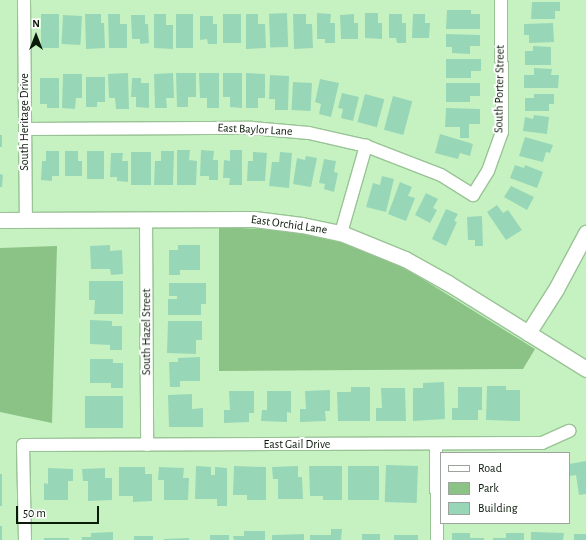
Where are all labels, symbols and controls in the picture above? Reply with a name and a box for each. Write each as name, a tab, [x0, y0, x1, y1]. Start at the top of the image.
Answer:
north arrow	[16, 16, 56, 56]
text: N	[32, 18, 40, 29]
street label: South Porter Street	[492, 45, 508, 133]
street label: South Heritage Drive	[18, 73, 32, 171]
street label: East Baylor Lane	[217, 121, 293, 139]
street label: East Orchid Lane	[250, 213, 328, 237]
street label: South Hazel Street	[140, 289, 154, 375]
street label: East Gail Drive	[264, 438, 330, 452]
legend	[440, 452, 570, 524]
text: Road	[478, 462, 502, 474]
text: Park	[478, 482, 499, 494]
scale bar	[18, 498, 101, 524]
text: Building	[478, 502, 518, 514]
text: 50 m	[23, 507, 46, 519]

